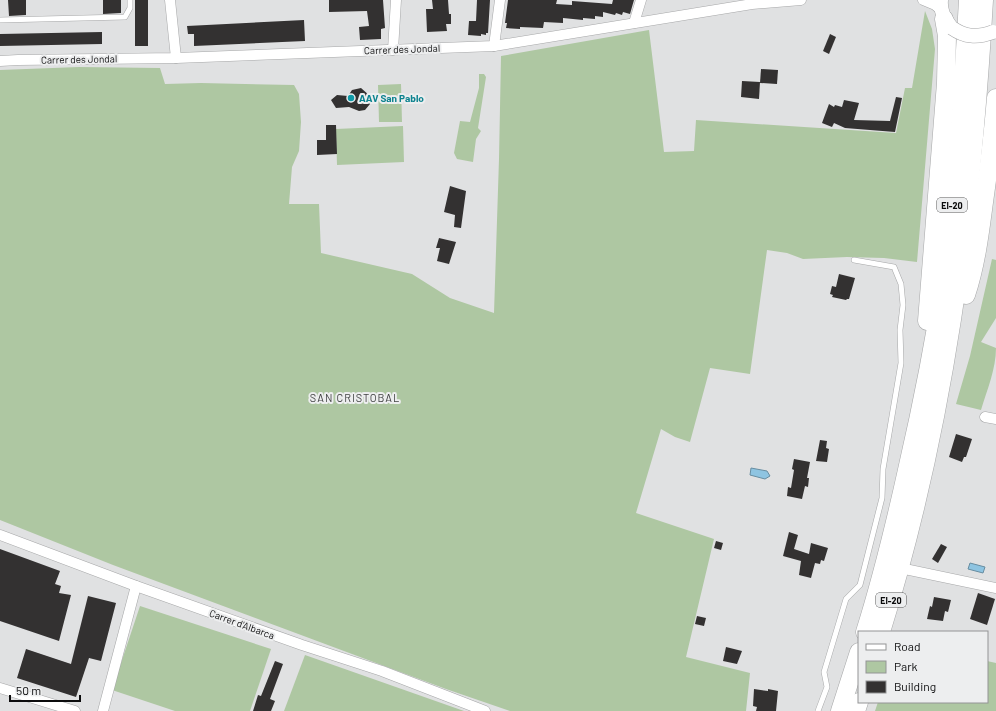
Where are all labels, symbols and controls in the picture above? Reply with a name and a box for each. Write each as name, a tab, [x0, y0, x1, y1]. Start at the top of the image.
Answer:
street label: Carrer des Jondal	[364, 42, 440, 56]
street label: Carrer des Jondal	[41, 52, 117, 66]
place label: AAV San Pablo	[359, 92, 424, 104]
marker: AAV San Pablo	[346, 93, 356, 103]
road number: EI-20	[937, 198, 967, 212]
district label: SAN CRISTOBAL	[310, 391, 400, 404]
road number: EI-20	[876, 593, 906, 607]
street label: Carrer d'Albarca	[208, 607, 276, 641]
legend	[858, 631, 988, 703]
text: Road	[894, 639, 921, 653]
text: Park	[894, 659, 918, 673]
scale bar	[10, 677, 80, 703]
text: Building	[894, 679, 936, 693]
text: 50 m	[16, 683, 41, 697]

